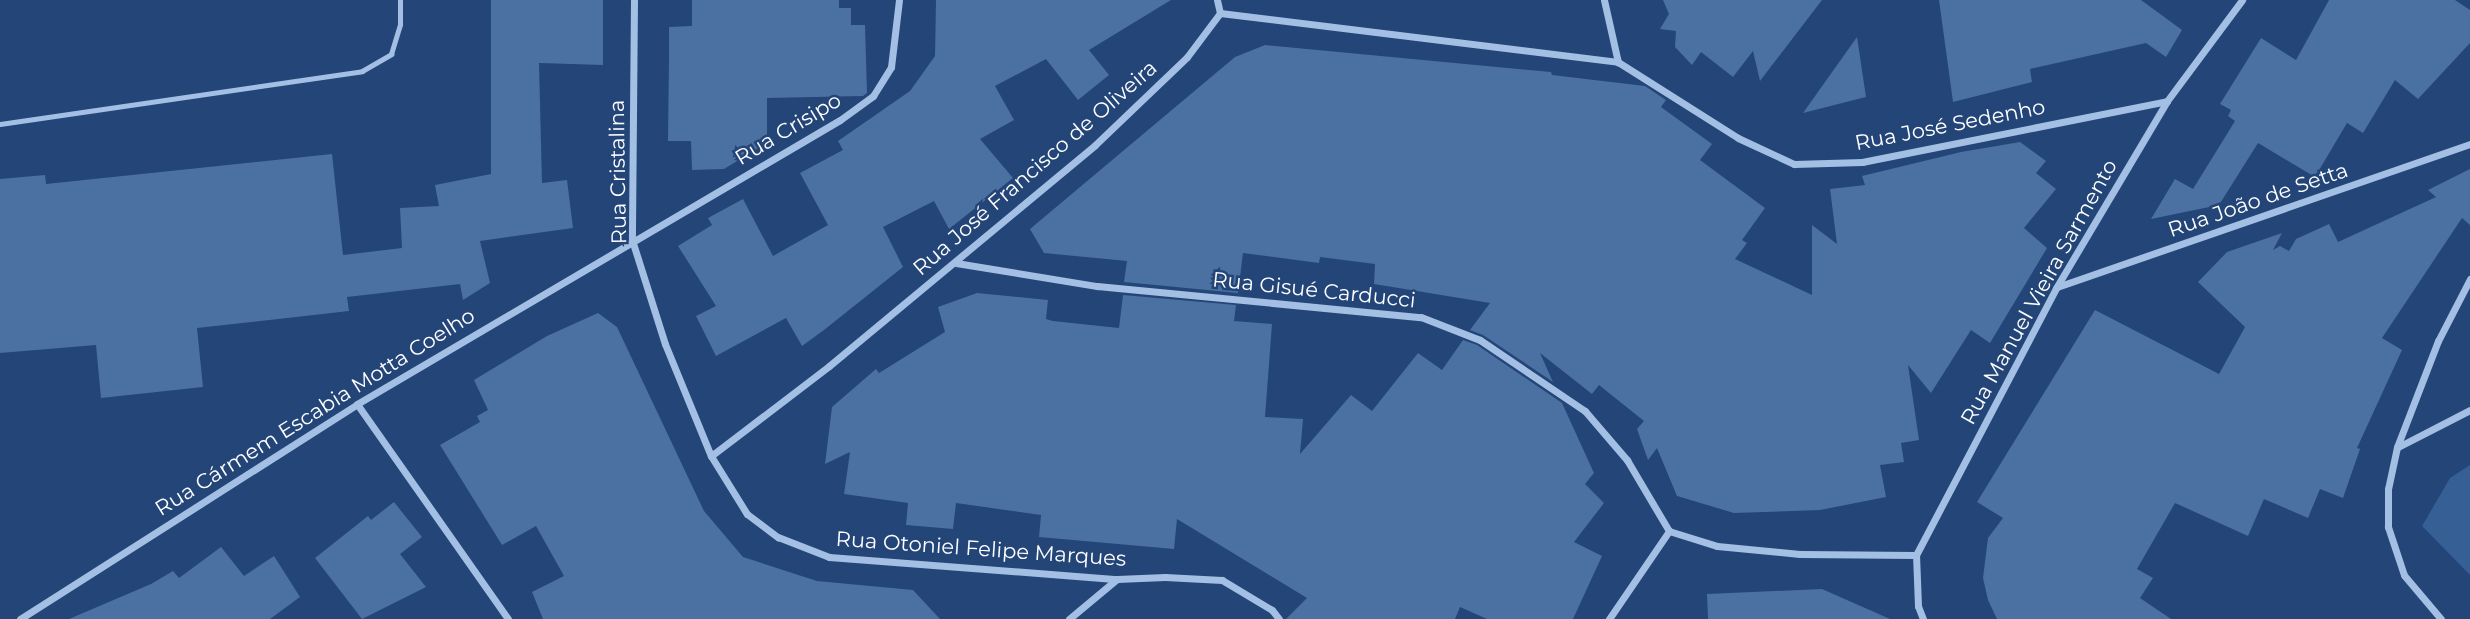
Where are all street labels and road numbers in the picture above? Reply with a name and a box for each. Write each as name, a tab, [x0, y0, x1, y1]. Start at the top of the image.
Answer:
street label: Rua José Francisco de Oliveira	[908, 55, 1162, 281]
street label: Rua Crisipo	[730, 87, 846, 171]
street label: Rua José Sedenho	[1853, 94, 2047, 156]
street label: Rua Cristalina	[604, 99, 632, 245]
street label: Rua Manuel Vieira Sarmento	[1955, 155, 2123, 429]
street label: Rua João de Setta	[2165, 157, 2351, 243]
street label: Rua Gisué Carducci	[1211, 267, 1417, 313]
street label: Rua Cármem Escabia Motta Coelho	[151, 303, 479, 521]
street label: Rua Otoniel Felipe Marques	[835, 526, 1127, 572]

